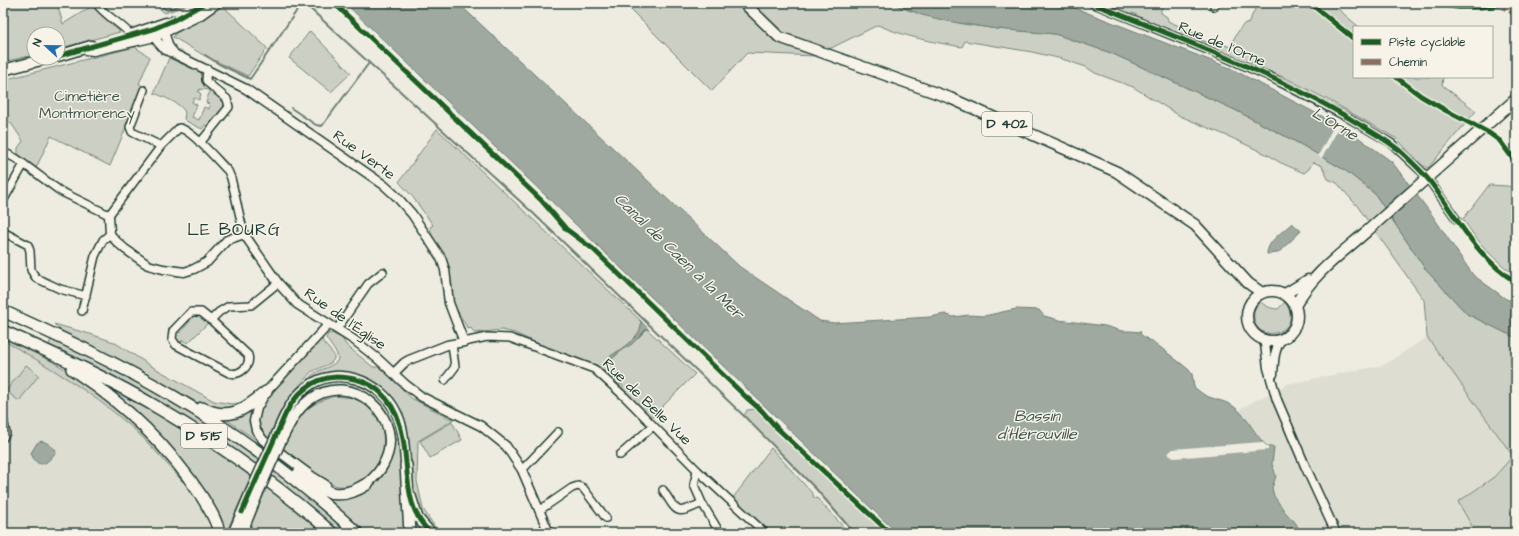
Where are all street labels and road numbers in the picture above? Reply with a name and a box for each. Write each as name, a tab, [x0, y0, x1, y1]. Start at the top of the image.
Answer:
street label: Rue de l'Orne	[1175, 16, 1269, 72]
road number: D 402	[982, 112, 1032, 136]
street label: Rue Verte	[329, 125, 399, 185]
street label: Rue de l'Église	[299, 283, 390, 356]
street label: Rue de Belle Vue	[598, 354, 696, 450]
road number: D 515	[181, 424, 227, 448]

